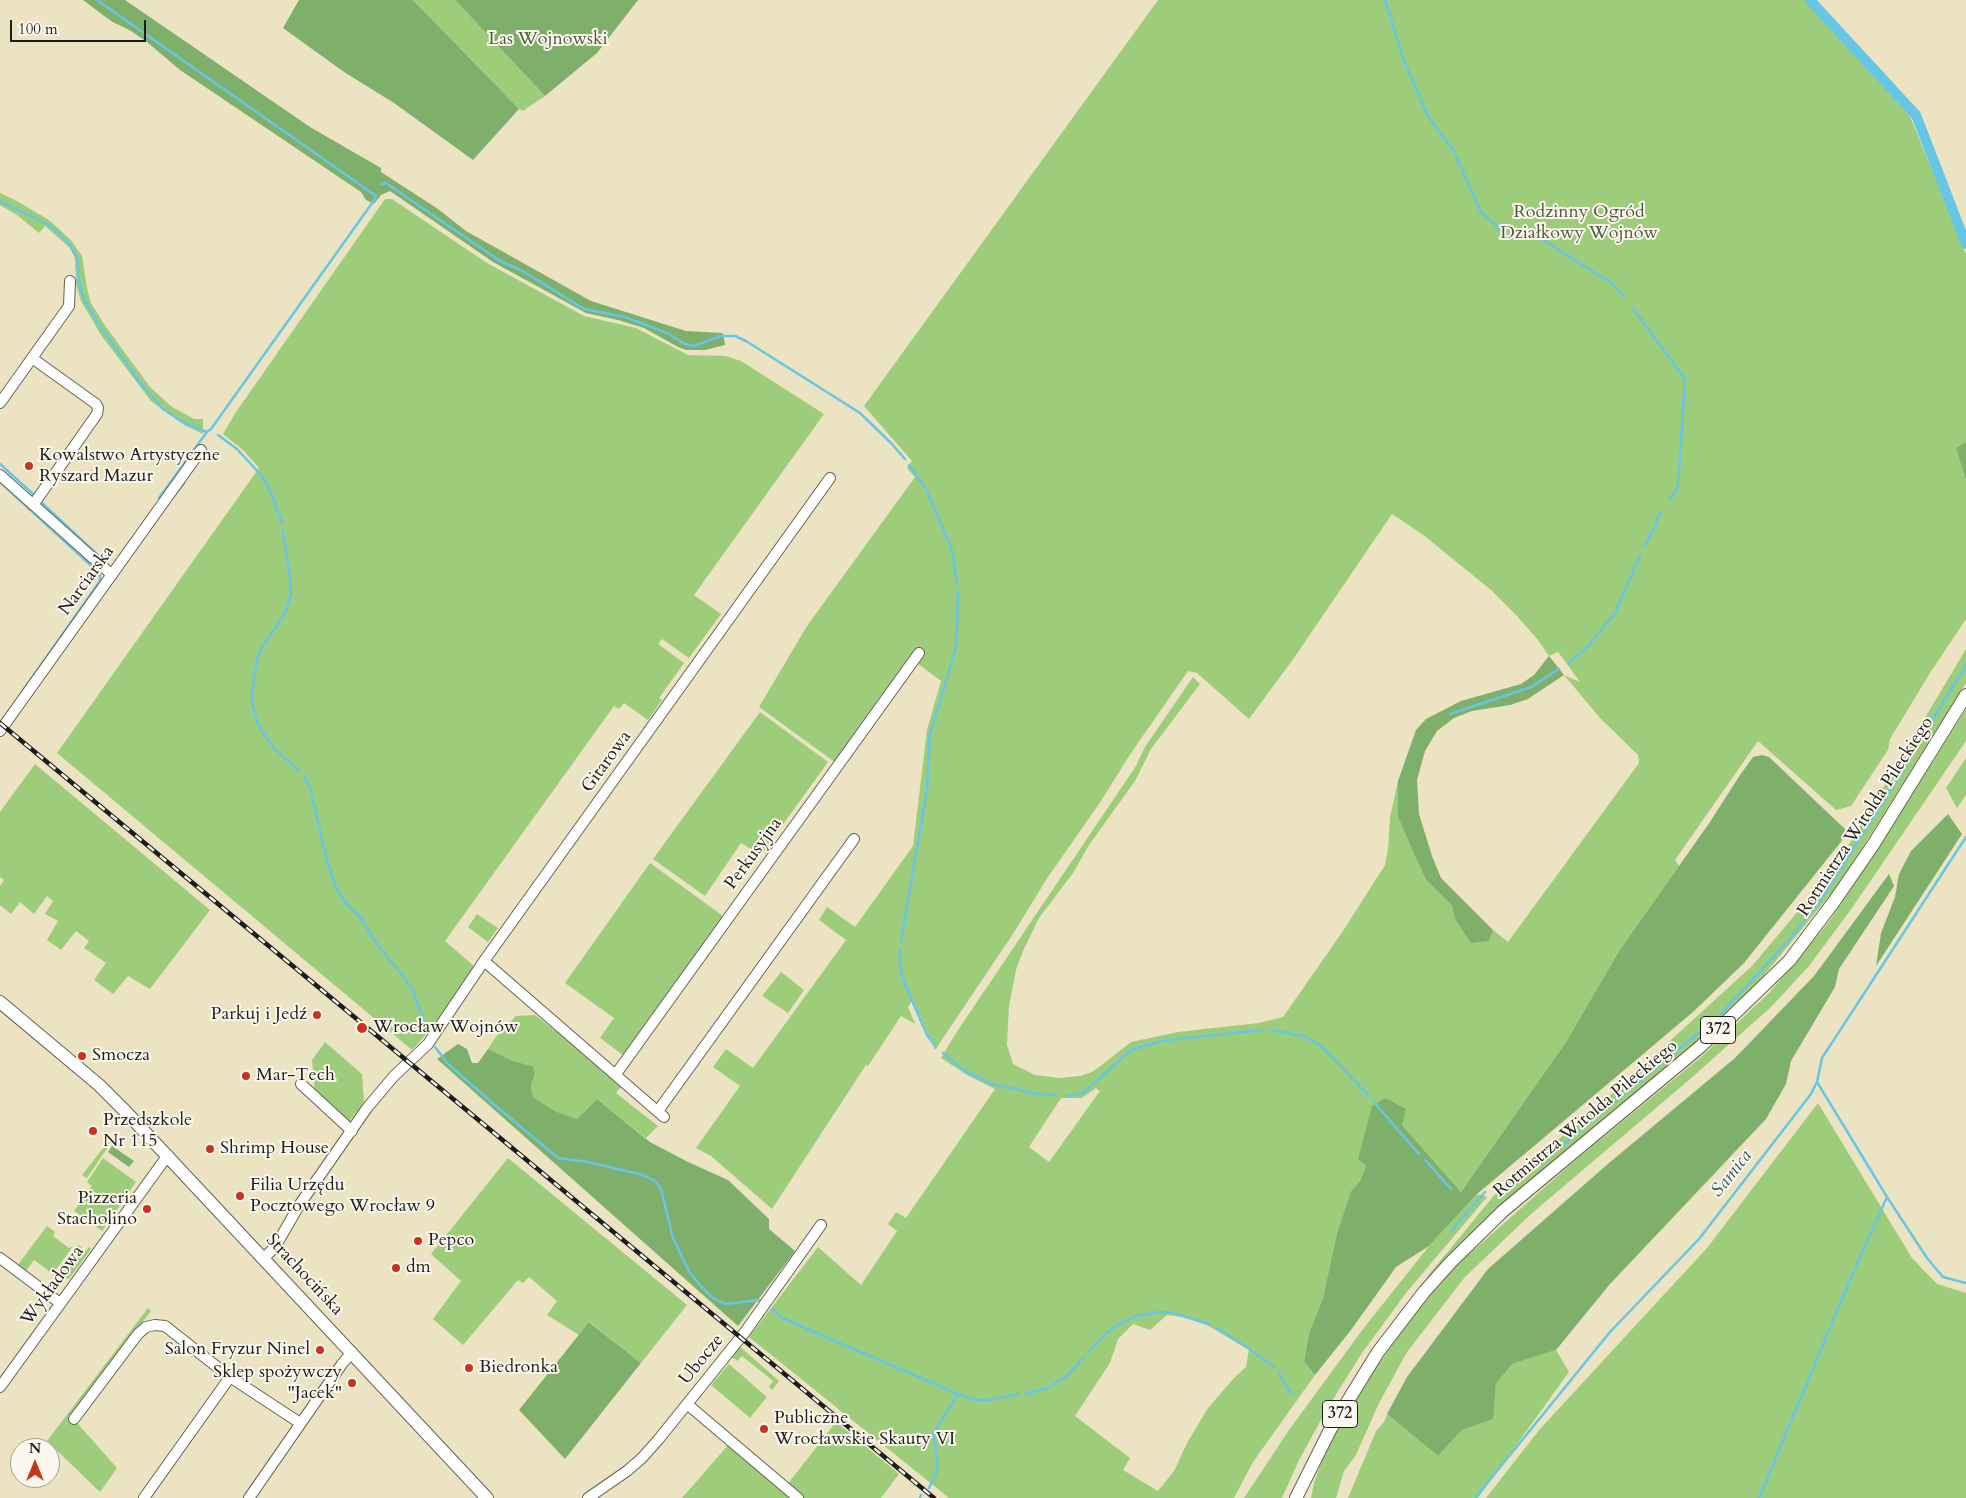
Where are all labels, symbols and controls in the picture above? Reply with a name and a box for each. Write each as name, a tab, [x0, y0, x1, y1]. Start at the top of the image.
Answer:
scale bar	[12, 10, 149, 42]
text: 100 m	[18, 19, 58, 39]
park label: Las Wojnowski	[488, 29, 608, 51]
park label: Rodzinny Ogród Działkowy Wojnów	[1500, 202, 1658, 244]
place label: Kowalstwo Artystyczne Ryszard Mazur	[39, 445, 220, 488]
marker: Kowalstwo Artystyczne Ryszard Mazur	[23, 460, 35, 472]
street label: Narciarska	[55, 542, 119, 620]
street label: Rotmistrza Witolda Pileckiego	[1793, 713, 1939, 921]
street label: Gitarowa	[577, 727, 637, 797]
street label: Perkusyjna	[721, 814, 787, 894]
place label: Parkuj i Jedź	[211, 1004, 307, 1026]
marker: Parkuj i Jedź	[311, 1009, 323, 1021]
road number: 372	[1700, 1016, 1736, 1044]
place label: Wrocław Wojnów	[373, 1017, 519, 1039]
marker: Wrocław Wojnów	[355, 1021, 369, 1035]
street label: Rotmistrza Witolda Pileckiego	[1490, 1036, 1682, 1202]
place label: Smocza	[92, 1045, 150, 1067]
marker: Smocza	[76, 1050, 88, 1062]
place label: Mar-Tech	[256, 1065, 335, 1087]
marker: Mar-Tech	[240, 1070, 252, 1082]
place label: Przedszkole Nr 115	[103, 1110, 192, 1152]
marker: Przedszkole Nr 115	[87, 1125, 99, 1137]
place label: Shrimp House	[220, 1138, 329, 1160]
marker: Shrimp House	[204, 1143, 216, 1155]
water label: Samica	[1707, 1146, 1757, 1202]
place label: Filia Urzędu Pocztowego Wrocław 9	[250, 1175, 435, 1218]
place label: Pizzeria Stacholino	[57, 1188, 137, 1230]
marker: Filia Urzędu Pocztowego Wrocław 9	[234, 1190, 246, 1202]
marker: Pizzeria Stacholino	[141, 1203, 153, 1215]
street label: Strachocińska	[261, 1230, 347, 1320]
place label: Pepco	[428, 1230, 474, 1252]
marker: Pepco	[412, 1235, 424, 1247]
street label: Wykładowa	[17, 1242, 89, 1330]
place label: dm	[406, 1257, 431, 1279]
marker: dm	[390, 1262, 402, 1274]
street label: Ubocze	[675, 1330, 729, 1390]
place label: Salon Fryzur Ninel	[165, 1339, 310, 1361]
marker: Salon Fryzur Ninel	[314, 1344, 326, 1356]
place label: Biedronka	[479, 1357, 558, 1379]
place label: Sklep spożywczy "Jacek"	[213, 1362, 342, 1405]
marker: Biedronka	[463, 1362, 475, 1374]
marker: Sklep spożywczy "Jacek"	[346, 1377, 358, 1389]
road number: 372	[1322, 1400, 1358, 1428]
place label: Publiczne Wrocławskie Skauty VI	[774, 1408, 955, 1450]
marker: Publiczne Wrocławskie Skauty VI	[758, 1423, 770, 1435]
north arrow	[10, 1438, 60, 1488]
text: N	[29, 1439, 41, 1458]

